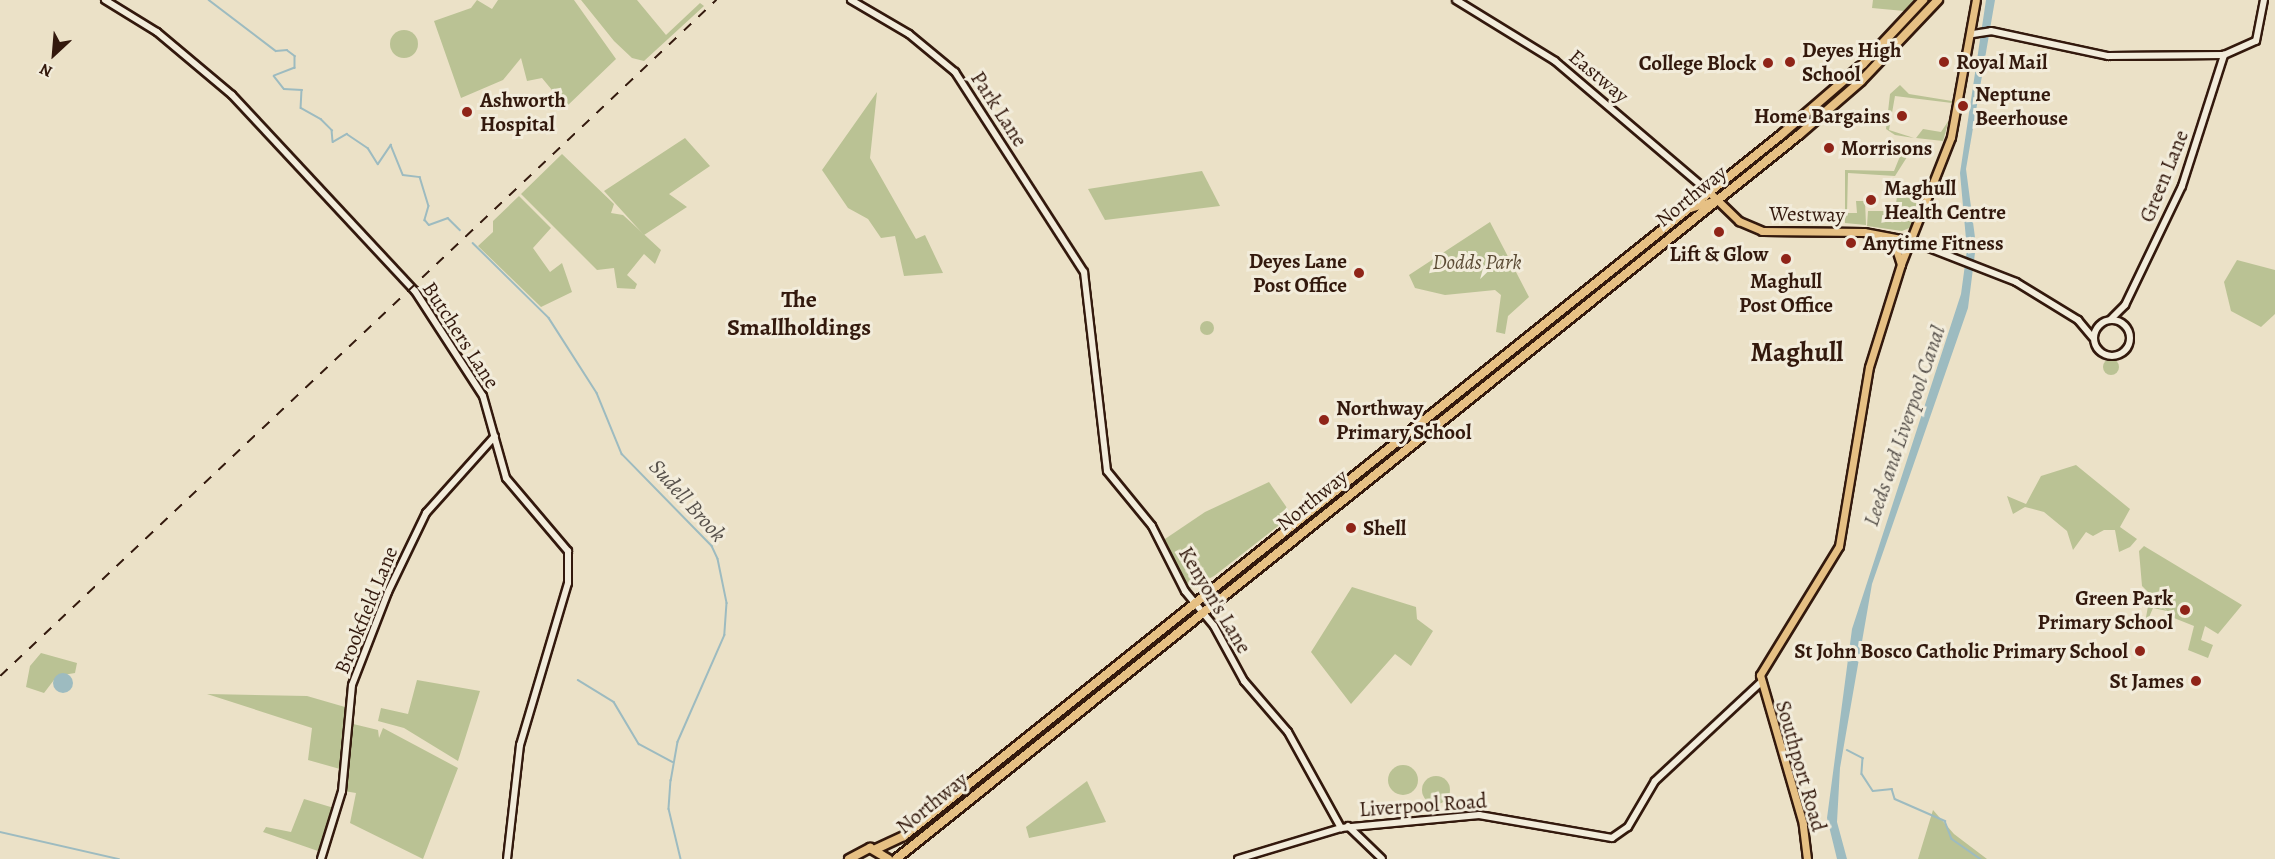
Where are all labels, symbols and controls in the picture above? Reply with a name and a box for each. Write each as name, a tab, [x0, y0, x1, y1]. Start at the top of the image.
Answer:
north arrow	[24, 24, 84, 84]
place label: Deyes High School	[1802, 37, 1901, 87]
street label: Eastway	[1564, 44, 1634, 108]
place label: Royal Mail	[1956, 49, 2047, 75]
place label: College Block	[1639, 50, 1756, 76]
marker: Deyes High School	[1783, 55, 1797, 69]
marker: Royal Mail	[1937, 55, 1951, 69]
marker: College Block	[1761, 56, 1775, 70]
text: N	[36, 58, 56, 83]
street label: Park Lane	[965, 67, 1033, 151]
place label: Neptune Beerhouse	[1975, 81, 2068, 131]
place label: Ashworth Hospital	[480, 87, 566, 137]
marker: Neptune Beerhouse	[1956, 99, 1970, 113]
marker: Ashworth Hospital	[458, 103, 476, 121]
place label: Home Bargains	[1754, 103, 1890, 129]
marker: Home Bargains	[1895, 109, 1909, 123]
street label: Green Lane	[2134, 126, 2194, 226]
place label: Morrisons	[1841, 135, 1932, 161]
marker: Morrisons	[1822, 141, 1836, 155]
street label: Northway	[1650, 160, 1732, 232]
place label: Maghull Health Centre	[1884, 175, 2006, 225]
marker: Maghull Health Centre	[1862, 191, 1880, 209]
street label: Westway	[1769, 201, 1845, 227]
marker: Lift & Glow	[1712, 225, 1726, 239]
place label: Anytime Fitness	[1863, 230, 2003, 256]
marker: Anytime Fitness	[1844, 236, 1858, 250]
place label: Lift & Glow	[1670, 241, 1768, 267]
place label: Deyes Lane Post Office	[1249, 248, 1347, 298]
park label: Dodds Park	[1432, 249, 1522, 275]
marker: Maghull Post Office	[1779, 252, 1793, 266]
marker: Deyes Lane Post Office	[1352, 266, 1366, 280]
place label: Maghull Post Office	[1739, 268, 1833, 318]
street label: Butchers Lane	[417, 277, 505, 393]
district label: The Smallholdings	[727, 286, 871, 342]
water label: Leeds and Liverpool Canal	[1858, 322, 1952, 530]
district label: Maghull	[1751, 337, 1843, 369]
place label: Northway Primary School	[1336, 395, 1471, 445]
marker: Northway Primary School	[1317, 413, 1331, 427]
water label: Sudell Brook	[643, 454, 731, 548]
street label: Northway	[1271, 464, 1353, 536]
place label: Shell	[1363, 515, 1406, 541]
marker: Shell	[1344, 521, 1358, 535]
street label: Kenyon's Lane	[1173, 542, 1257, 658]
street label: Brookfield Lane	[329, 543, 403, 677]
place label: Green Park Primary School	[2038, 585, 2173, 635]
marker: Green Park Primary School	[2178, 603, 2192, 617]
place label: St John Bosco Catholic Primary School	[1794, 638, 2128, 664]
marker: St John Bosco Catholic Primary School	[2133, 644, 2147, 658]
place label: St James	[2110, 668, 2184, 694]
marker: St James	[2189, 674, 2203, 688]
street label: Southport Road	[1770, 698, 1832, 834]
street label: Northway	[891, 767, 973, 839]
street label: Liverpool Road	[1358, 788, 1488, 822]

